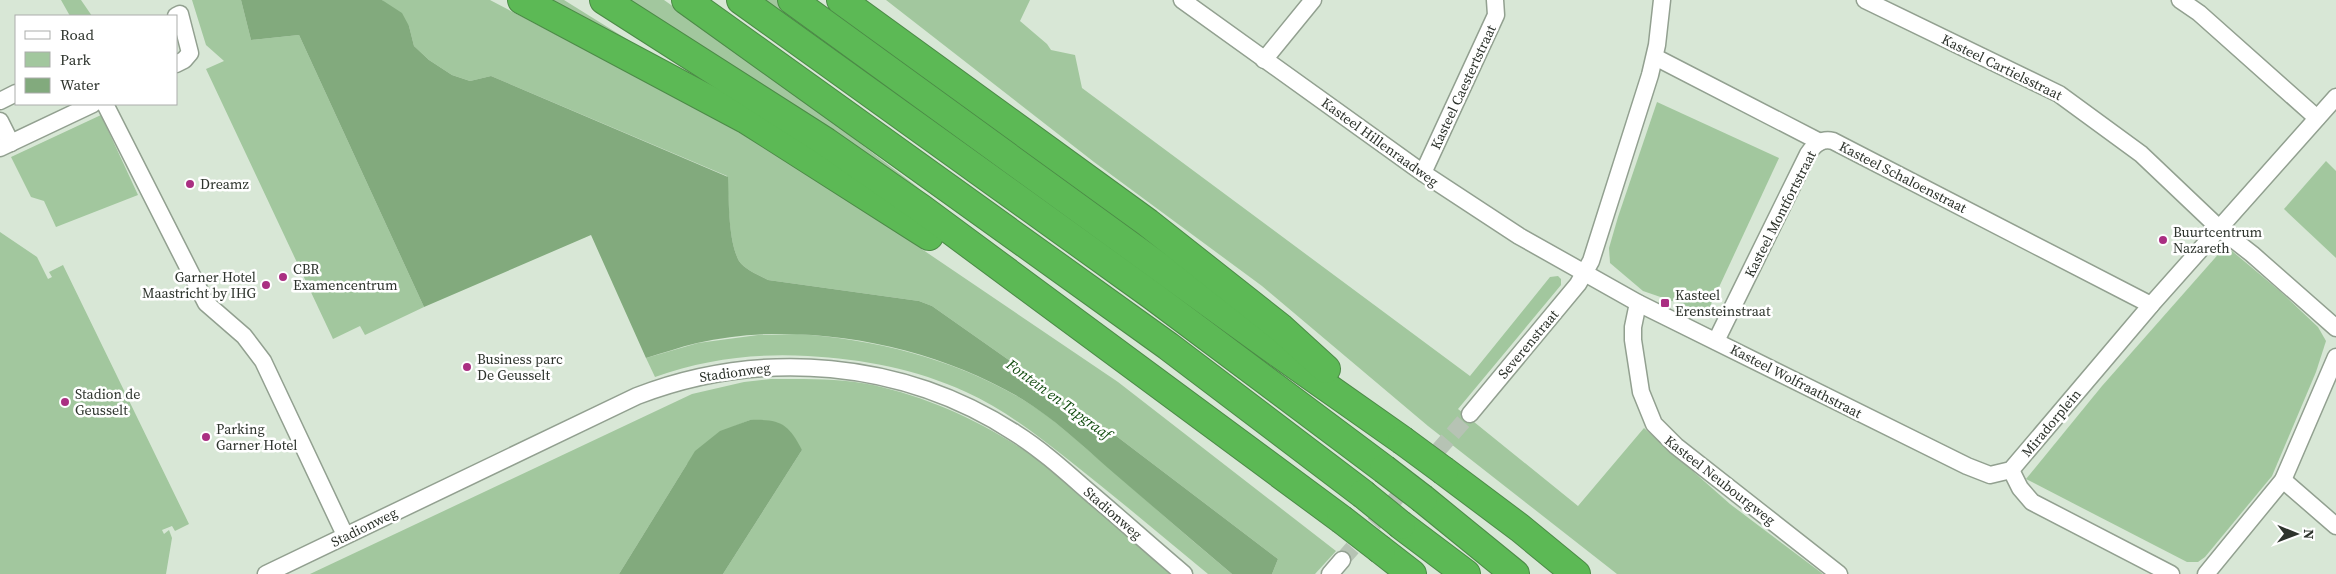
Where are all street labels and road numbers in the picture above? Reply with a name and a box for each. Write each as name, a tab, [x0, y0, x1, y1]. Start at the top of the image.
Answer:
street label: Kasteel Caestertstraat	[1425, 21, 1501, 153]
street label: Kasteel Cartielsstraat	[1938, 29, 2066, 105]
street label: Kasteel Hillenraadweg	[1317, 93, 1443, 191]
street label: Kasteel Schaloenstraat	[1836, 136, 1971, 218]
street label: Kasteel Montfortstraat	[1739, 147, 1821, 281]
street label: Severenstraat	[1493, 305, 1563, 383]
street label: Kasteel Wolfraathstraat	[1727, 339, 1866, 423]
street label: Stadionweg	[698, 357, 772, 387]
street label: Miradorplein	[2017, 384, 2086, 461]
street label: Kasteel Neubourgweg	[1660, 430, 1780, 530]
street label: Stadionweg	[1080, 482, 1146, 544]
street label: Stadionweg	[328, 502, 400, 552]

